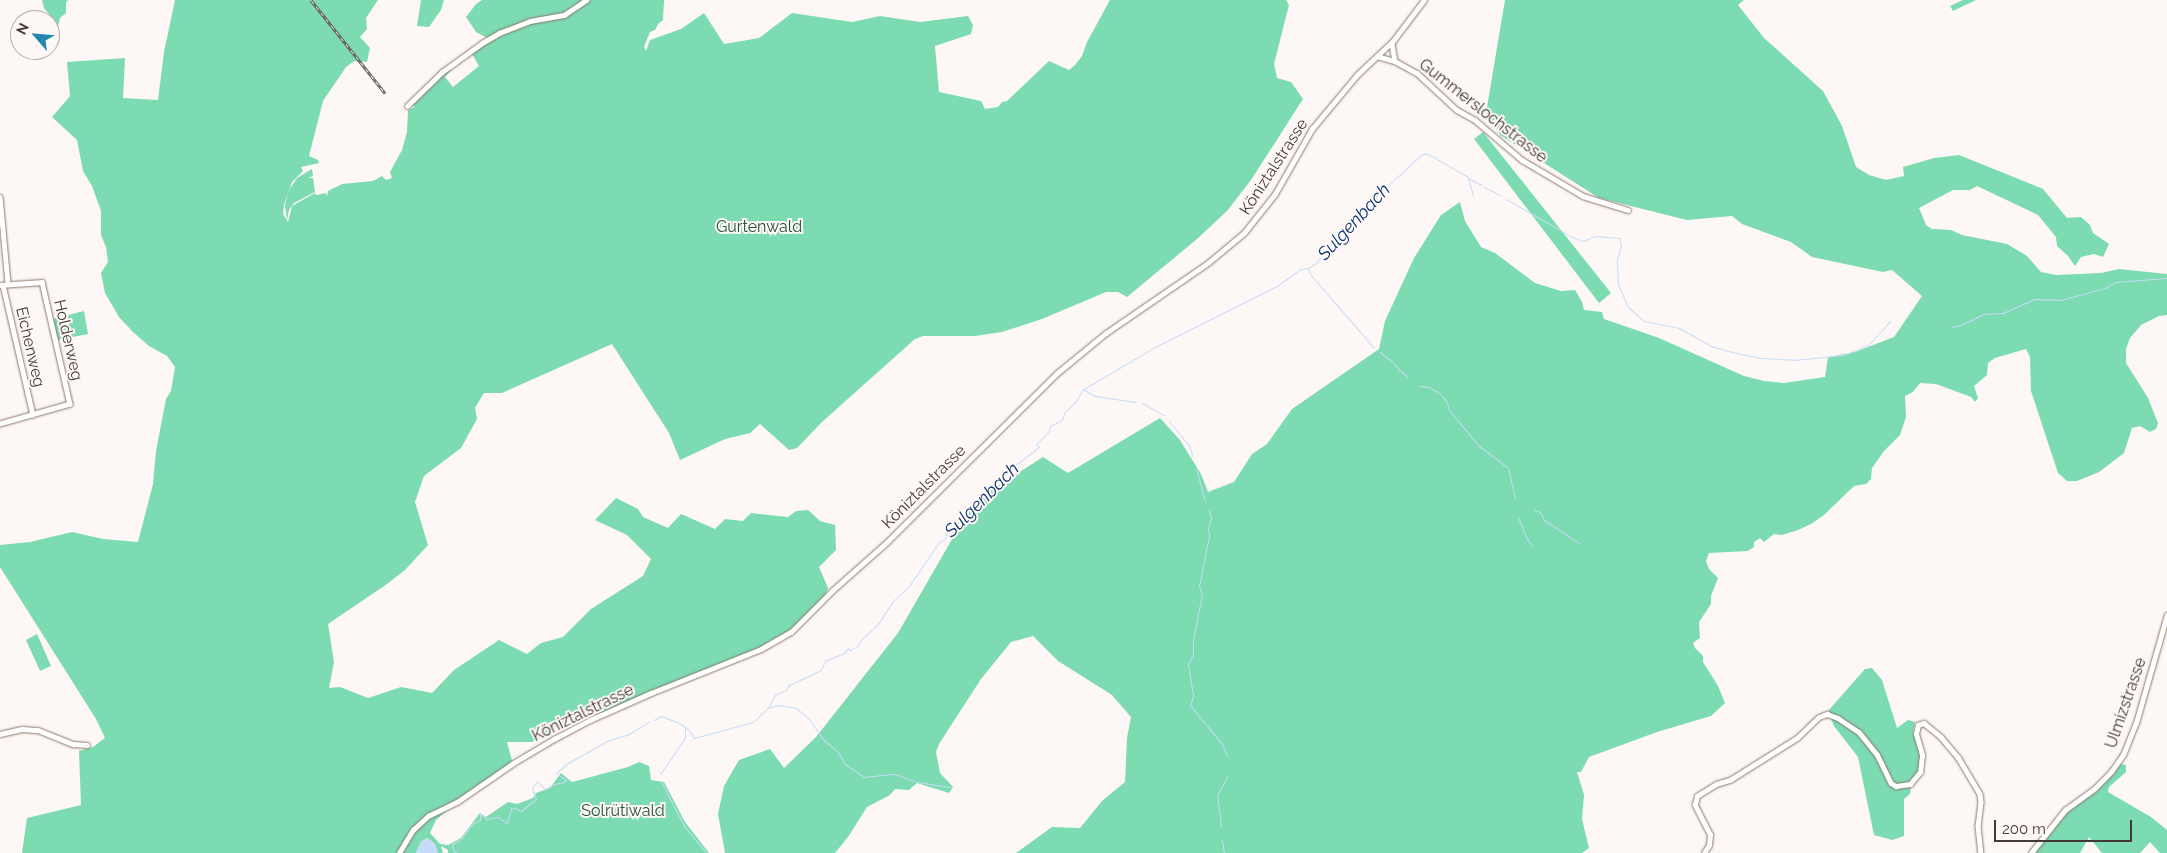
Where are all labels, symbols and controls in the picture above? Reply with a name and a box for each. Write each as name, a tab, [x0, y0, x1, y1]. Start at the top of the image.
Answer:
north arrow	[10, 10, 60, 60]
text: N	[13, 20, 32, 37]
street label: Gummerslochstrasse	[1415, 55, 1551, 167]
street label: Köniztalstrasse	[1236, 115, 1312, 219]
water label: Sulgenbach	[1313, 179, 1395, 265]
park label: Gurtenwald	[716, 217, 802, 237]
street label: Holderweg	[49, 298, 87, 382]
street label: Eichenweg	[11, 305, 49, 389]
street label: Köniztalstrasse	[878, 441, 970, 533]
water label: Sulgenbach	[940, 458, 1024, 542]
street label: Ulmizstrasse	[2102, 655, 2150, 751]
street label: Köniztalstrasse	[529, 680, 637, 746]
park label: Solrütiwald	[581, 801, 665, 821]
scale bar	[1997, 810, 2134, 842]
text: 200 m	[2002, 820, 2046, 838]

